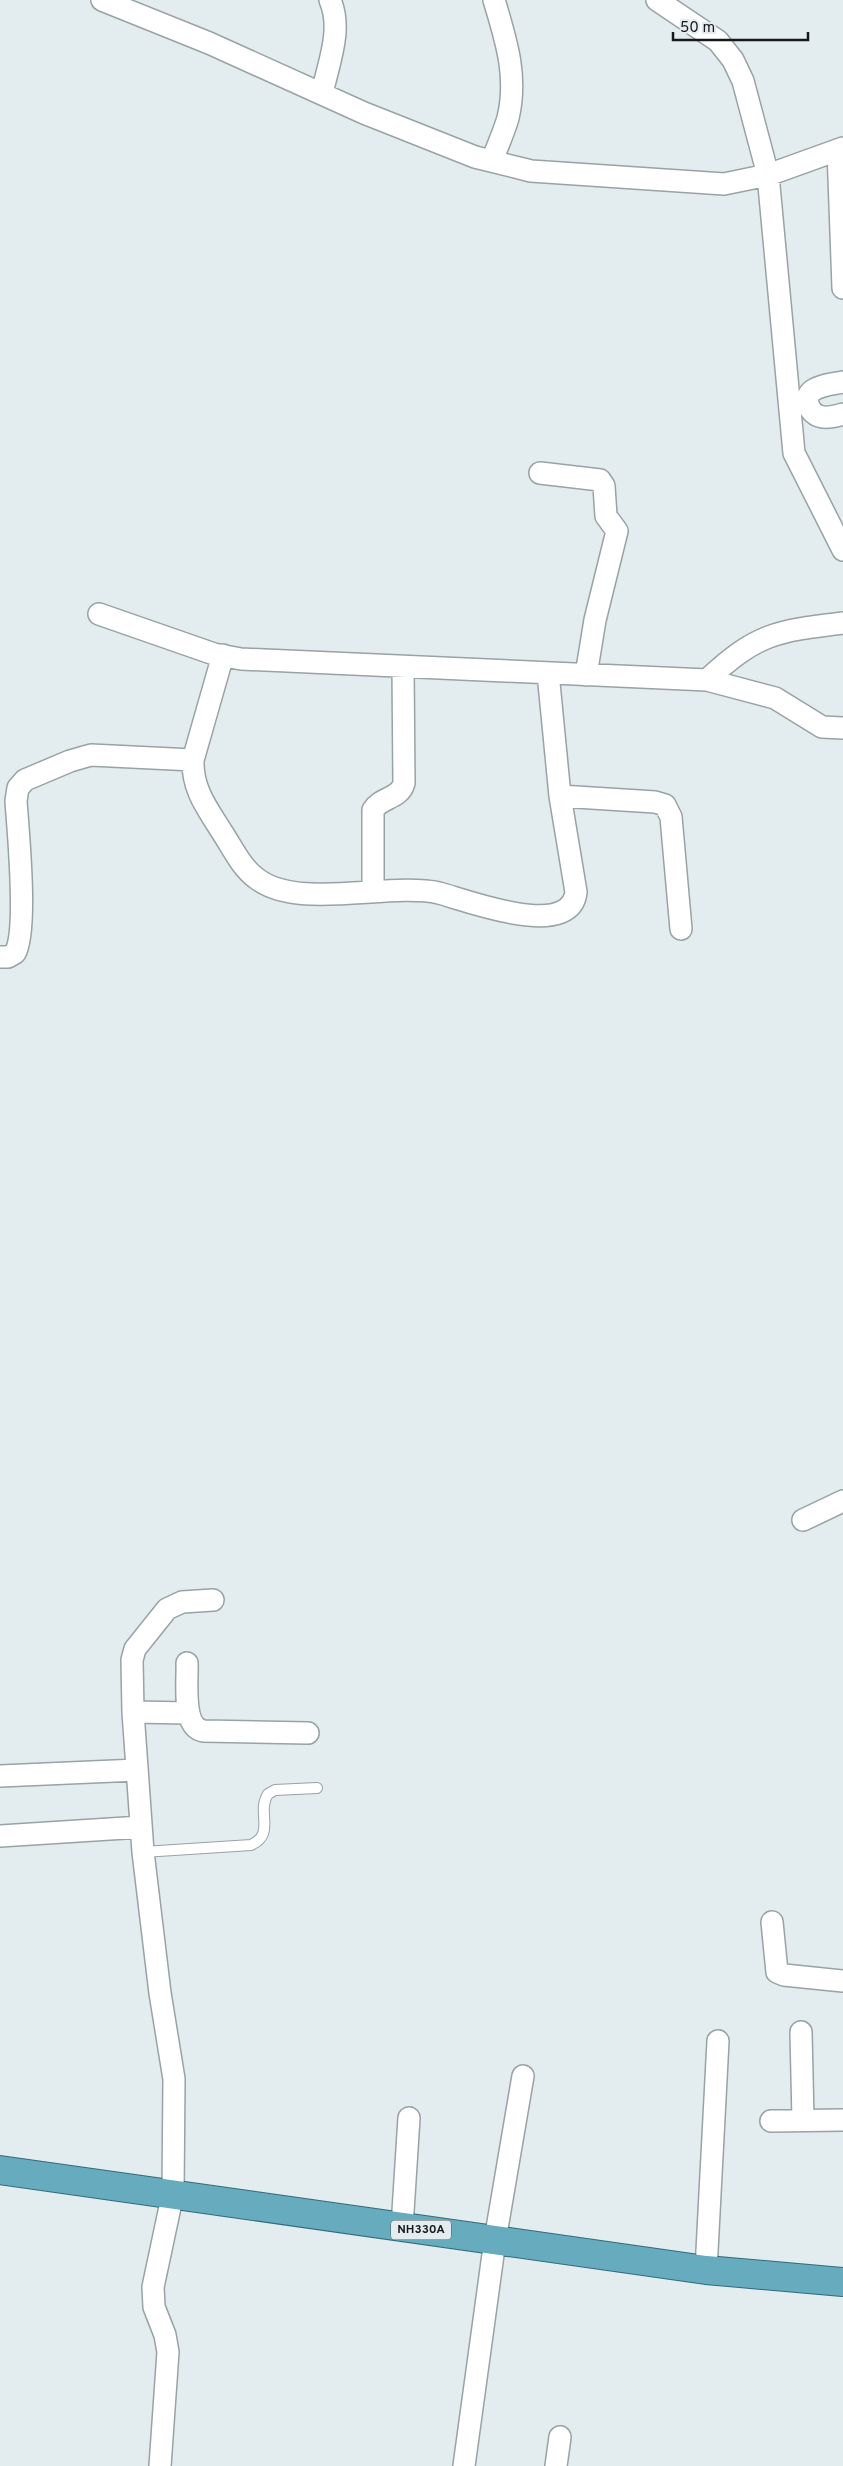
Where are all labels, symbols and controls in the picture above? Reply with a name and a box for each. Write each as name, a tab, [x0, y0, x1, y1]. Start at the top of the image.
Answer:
scale bar	[673, 10, 808, 42]
text: 50 m	[680, 19, 715, 38]
road number: NH330A	[391, 2220, 451, 2240]

